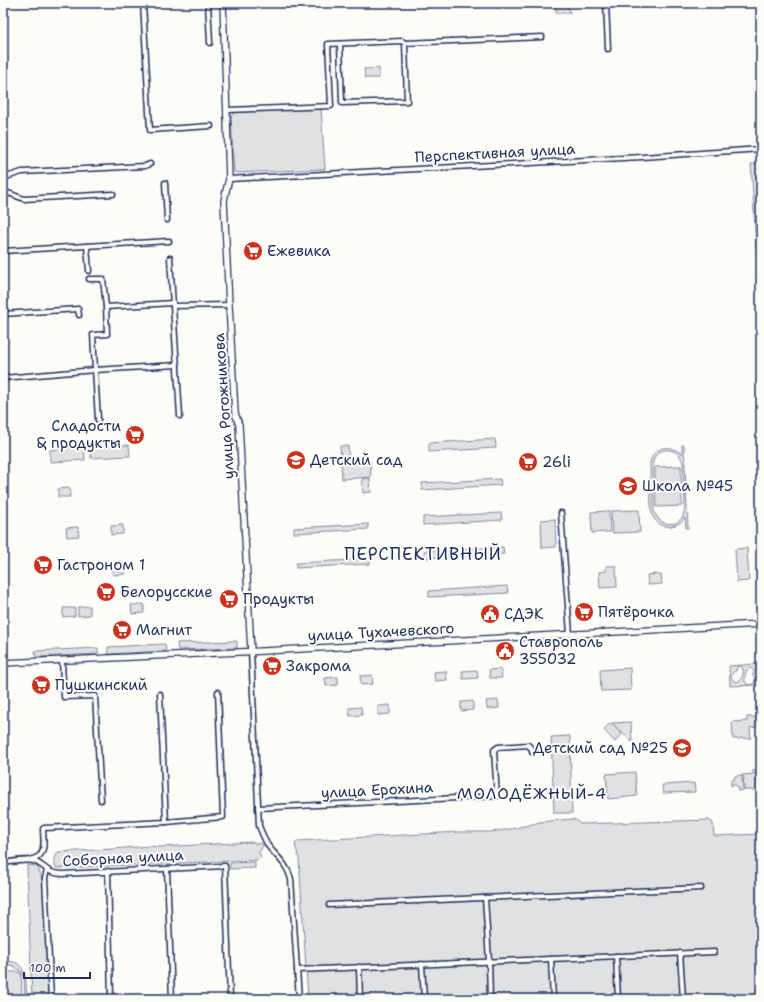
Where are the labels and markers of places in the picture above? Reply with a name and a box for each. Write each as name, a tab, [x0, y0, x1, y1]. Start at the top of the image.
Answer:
supermarket icon: Ежевика	[242, 240, 264, 262]
place label: Ежевика	[267, 241, 331, 261]
place label: Сладости & продукты	[37, 416, 121, 453]
supermarket icon: Сладости & продукты	[124, 424, 146, 446]
school or university icon: Детский сад	[285, 449, 307, 471]
place label: Детский сад	[310, 450, 403, 470]
supermarket icon: 26li	[517, 451, 539, 473]
place label: 26li	[542, 452, 571, 472]
school or university icon: Школа №45	[617, 475, 639, 497]
place label: Школа №45	[642, 476, 733, 496]
supermarket icon: Гастроном 1	[32, 554, 54, 576]
place label: Гастроном 1	[57, 555, 145, 575]
supermarket icon: Белорусские	[95, 581, 117, 603]
place label: Белорусские	[120, 582, 213, 602]
supermarket icon: Продукты	[218, 588, 240, 610]
place label: Продукты	[243, 589, 314, 609]
supermarket icon: Пятёрочка	[573, 601, 595, 623]
place label: Пятёрочка	[598, 602, 675, 622]
public building icon: СДЭК	[479, 603, 501, 625]
place label: СДЭК	[504, 604, 544, 624]
supermarket icon: Магнит	[111, 619, 133, 641]
place label: Магнит	[136, 620, 192, 640]
place label: Ставрополь 355032	[519, 632, 603, 669]
public building icon: Ставрополь 355032	[494, 640, 516, 662]
supermarket icon: Закрома	[261, 655, 283, 677]
place label: Закрома	[286, 656, 351, 676]
supermarket icon: Пушкинский	[30, 674, 52, 696]
place label: Пушкинский	[55, 675, 148, 695]
school or university icon: Детский сад №25	[671, 737, 693, 759]
place label: Детский сад №25	[533, 738, 668, 758]

